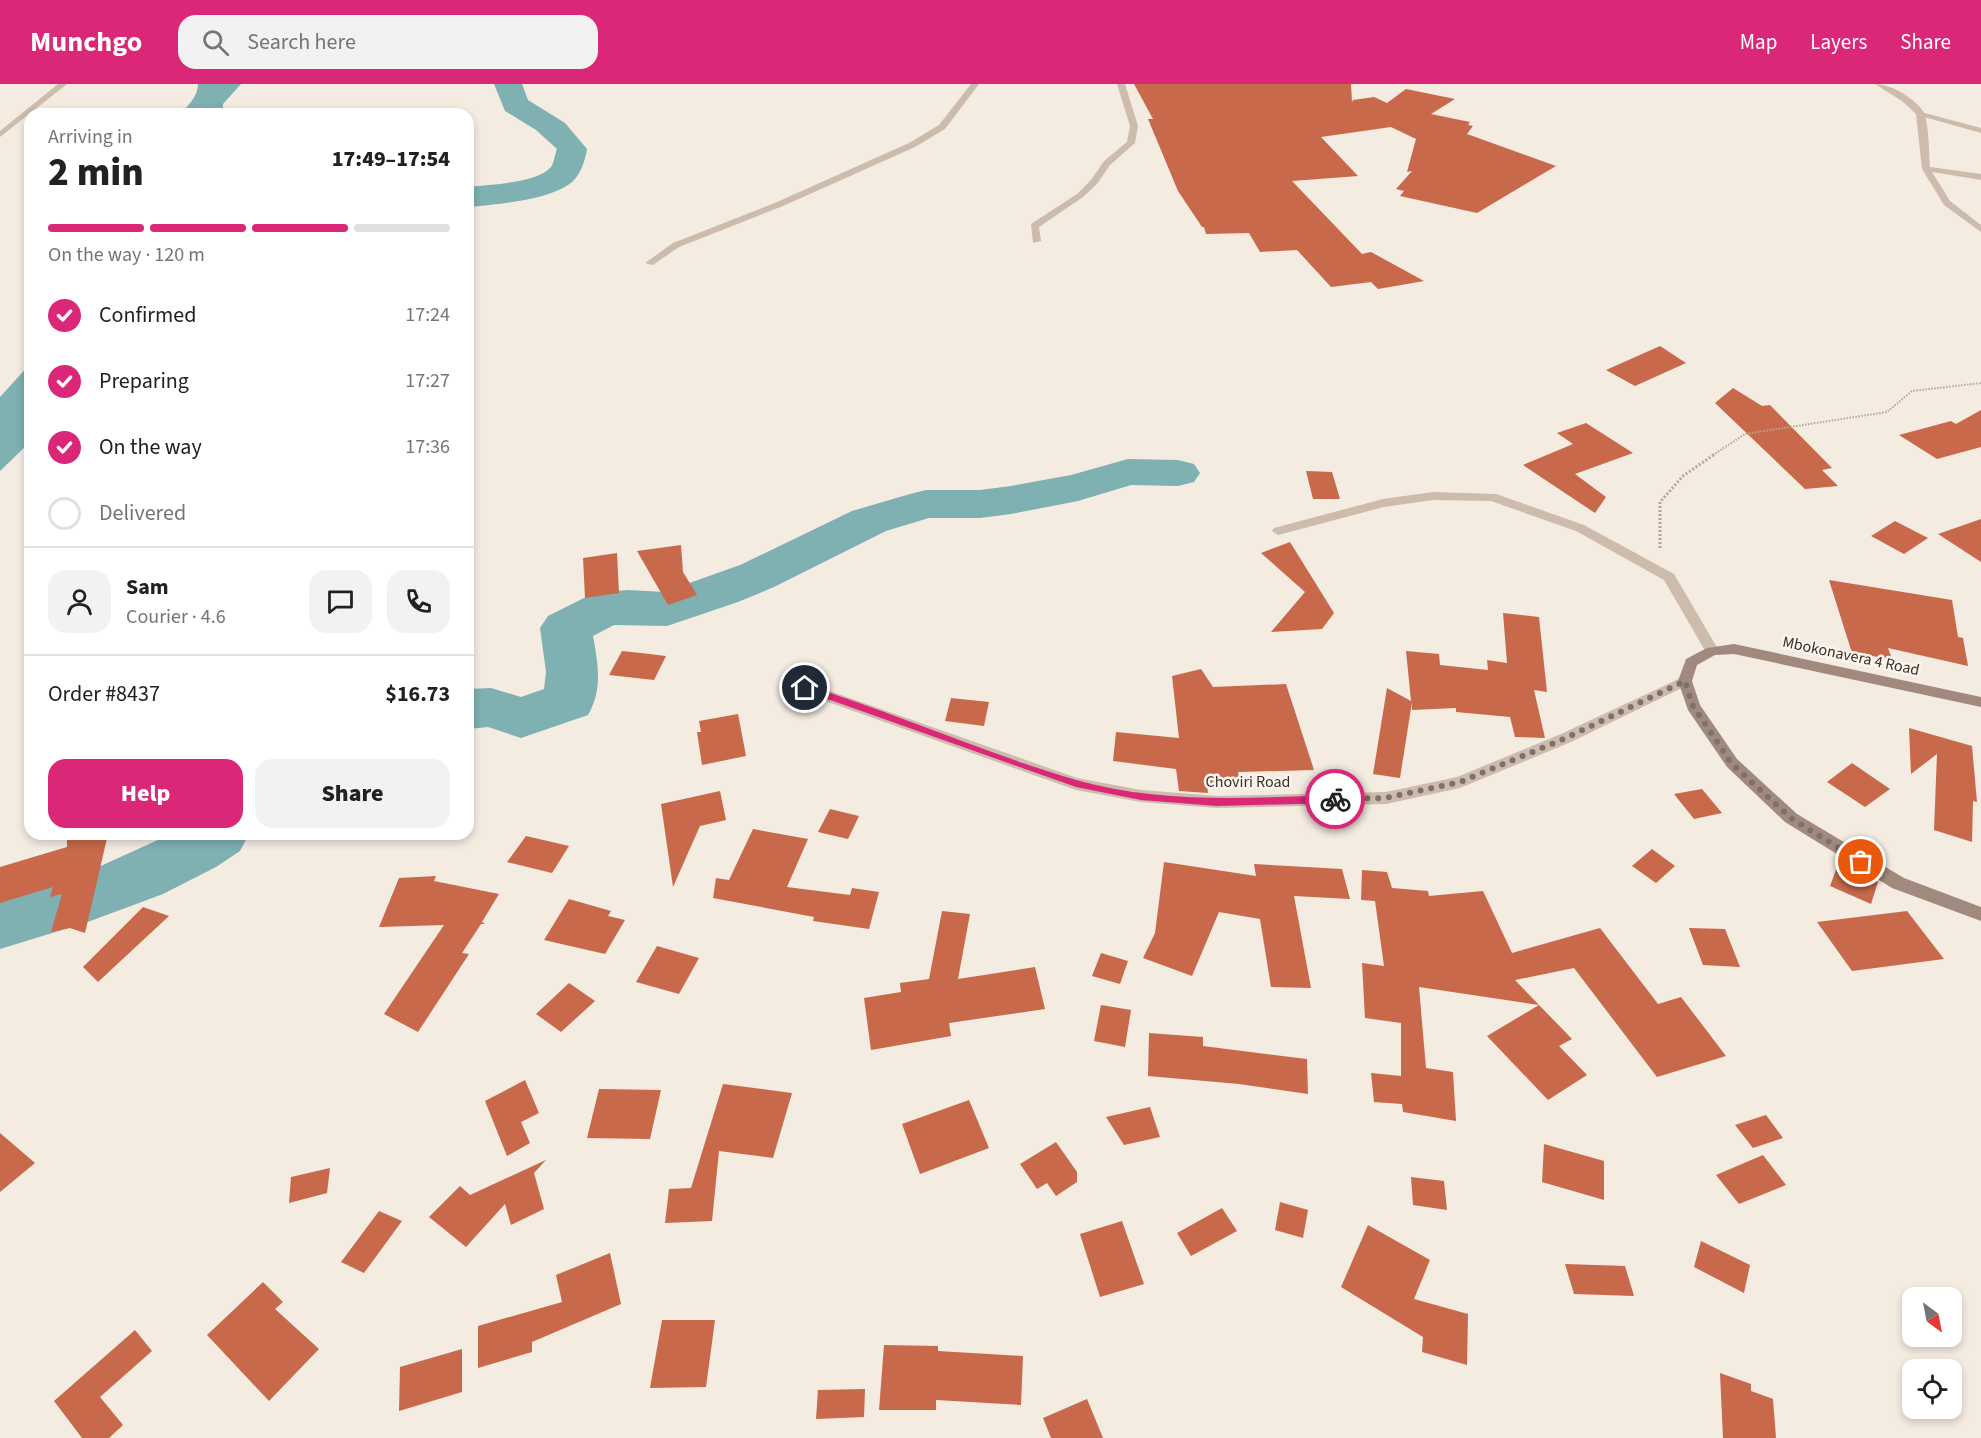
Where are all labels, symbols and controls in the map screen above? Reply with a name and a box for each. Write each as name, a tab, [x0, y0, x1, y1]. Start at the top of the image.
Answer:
search box	[178, 15, 598, 69]
text: Munchgo	[30, 22, 142, 62]
icon: search	[199, 26, 232, 59]
text: Search here	[247, 26, 356, 58]
text: Map	[1740, 27, 1777, 57]
text: Layers	[1810, 27, 1867, 57]
text: Share	[1900, 27, 1951, 57]
text: Arriving in	[48, 123, 133, 151]
text: 17:49–17:54	[332, 143, 450, 175]
text: 2 min	[48, 145, 144, 201]
text: On the way · 120 m	[48, 241, 205, 269]
icon: check	[48, 299, 81, 332]
text: Confirmed	[99, 299, 196, 331]
text: 17:24	[405, 301, 450, 329]
icon: check	[48, 365, 81, 398]
text: Preparing	[99, 365, 189, 397]
text: 17:27	[405, 367, 450, 395]
icon: check	[48, 431, 81, 464]
text: On the way	[99, 431, 202, 463]
text: 17:36	[405, 433, 450, 461]
text: Delivered	[99, 497, 186, 529]
button: person	[48, 570, 111, 633]
button: chat	[309, 570, 372, 633]
button: phone	[387, 570, 450, 633]
text: Sam	[126, 571, 169, 603]
text: Courier · 4.6	[126, 603, 226, 631]
street label: Mbokonavera 4 Road	[1780, 631, 1922, 681]
pin	[779, 662, 830, 713]
icon: home	[788, 671, 821, 704]
text: Order #8437	[48, 678, 160, 710]
text: $16.73	[385, 678, 450, 710]
button: Help	[48, 759, 243, 828]
button: Share	[255, 759, 450, 828]
courier	[1305, 769, 1365, 829]
street label: Choviri Road	[1206, 771, 1290, 793]
icon: bike	[1319, 783, 1352, 816]
pin	[1835, 836, 1886, 887]
icon: bag	[1844, 845, 1877, 878]
north arrow	[1902, 1287, 1962, 1347]
map controls	[1902, 1287, 1962, 1419]
button: locate	[1902, 1359, 1962, 1419]

